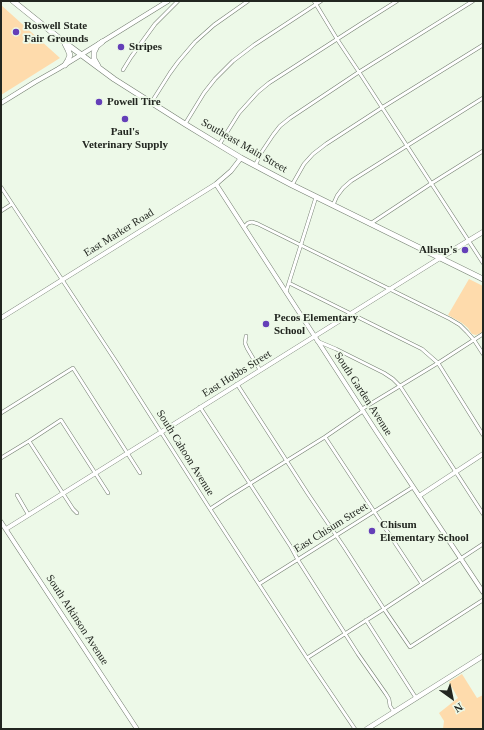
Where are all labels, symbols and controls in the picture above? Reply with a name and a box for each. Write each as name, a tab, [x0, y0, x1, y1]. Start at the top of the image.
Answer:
place label: Roswell State Fair Grounds	[24, 19, 88, 45]
marker: Roswell State Fair Grounds	[11, 27, 21, 37]
place label: Stripes	[129, 40, 162, 54]
marker: Stripes	[116, 42, 126, 52]
place label: Powell Tire	[107, 95, 161, 109]
marker: Powell Tire	[94, 97, 104, 107]
marker: Paul's Veterinary Supply	[120, 114, 130, 124]
street label: Southeast Main Street	[199, 116, 289, 176]
place label: Paul's Veterinary Supply	[82, 125, 168, 151]
street label: East Marker Road	[82, 206, 156, 260]
place label: Allsup's	[419, 243, 457, 257]
marker: Allsup's	[460, 245, 470, 255]
place label: Pecos Elementary School	[274, 311, 358, 337]
marker: Pecos Elementary School	[261, 319, 271, 329]
street label: East Hobbs Street	[200, 348, 274, 400]
street label: South Garden Avenue	[331, 350, 395, 438]
street label: South Cahoon Avenue	[153, 408, 217, 498]
street label: East Chisum Street	[292, 500, 370, 556]
place label: Chisum Elementary School	[380, 518, 469, 544]
marker: Chisum Elementary School	[367, 526, 377, 536]
street label: South Atkinson Avenue	[43, 572, 111, 668]
north arrow	[432, 678, 472, 718]
text: N	[452, 701, 465, 715]

